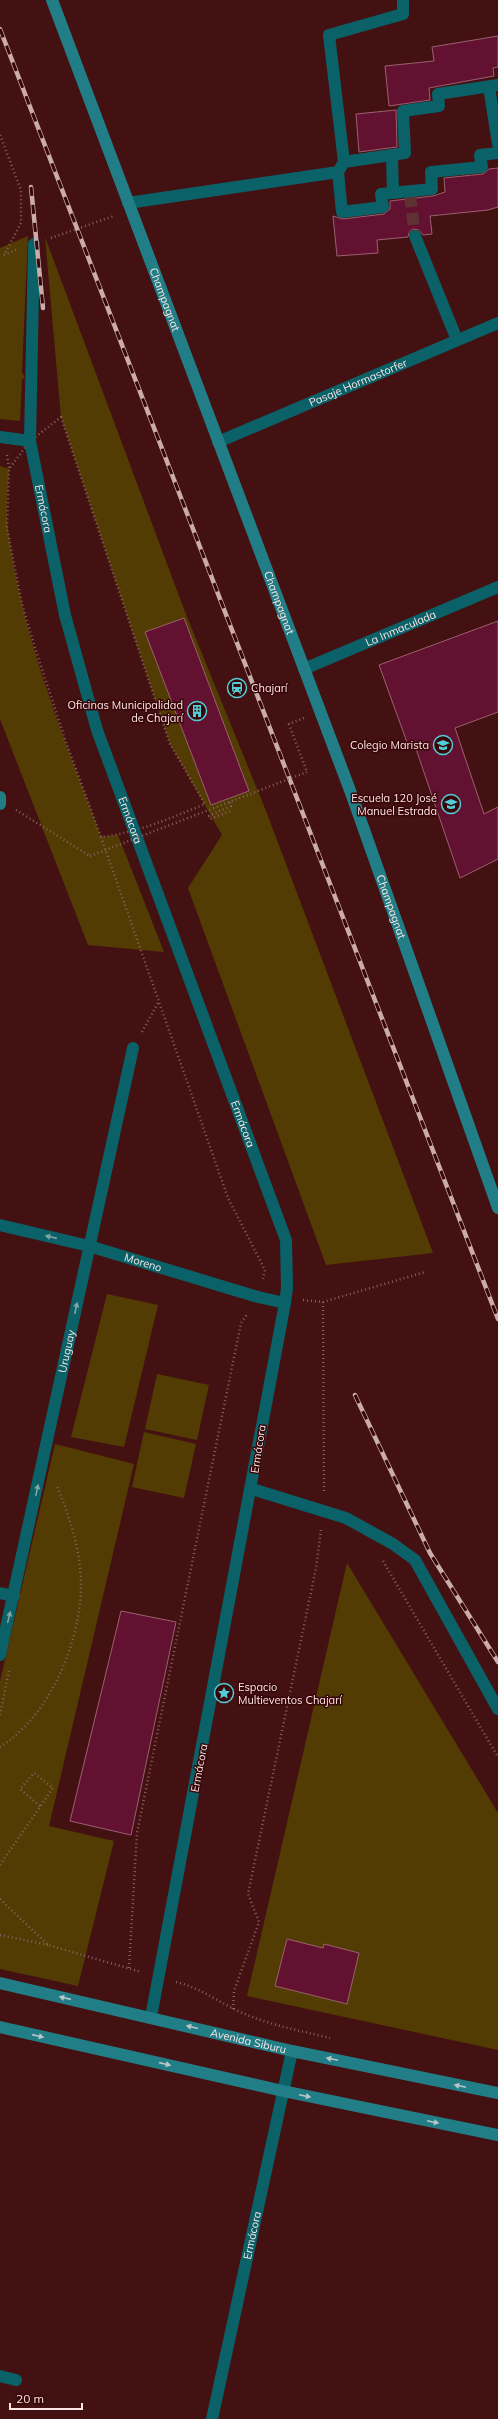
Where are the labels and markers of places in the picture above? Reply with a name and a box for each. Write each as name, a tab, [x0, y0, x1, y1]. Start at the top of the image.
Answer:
station icon: Chajarí	[226, 677, 248, 699]
place label: Chajarí	[251, 681, 289, 695]
place label: Oficinas Municipalidad de Chajarí	[68, 698, 184, 725]
building icon: Oficinas Municipalidad de Chajarí	[186, 700, 208, 722]
school or university icon: Colegio Marista	[432, 734, 454, 756]
place label: Colegio Marista	[350, 738, 429, 752]
place label: Escuela 120 José Manuel Estrada	[351, 791, 437, 818]
school or university icon: Escuela 120 José Manuel Estrada	[440, 793, 462, 815]
place label: Espacio Multieventos Chajarí	[238, 1680, 343, 1707]
place icon: Espacio Multieventos Chajarí	[213, 1682, 235, 1704]

